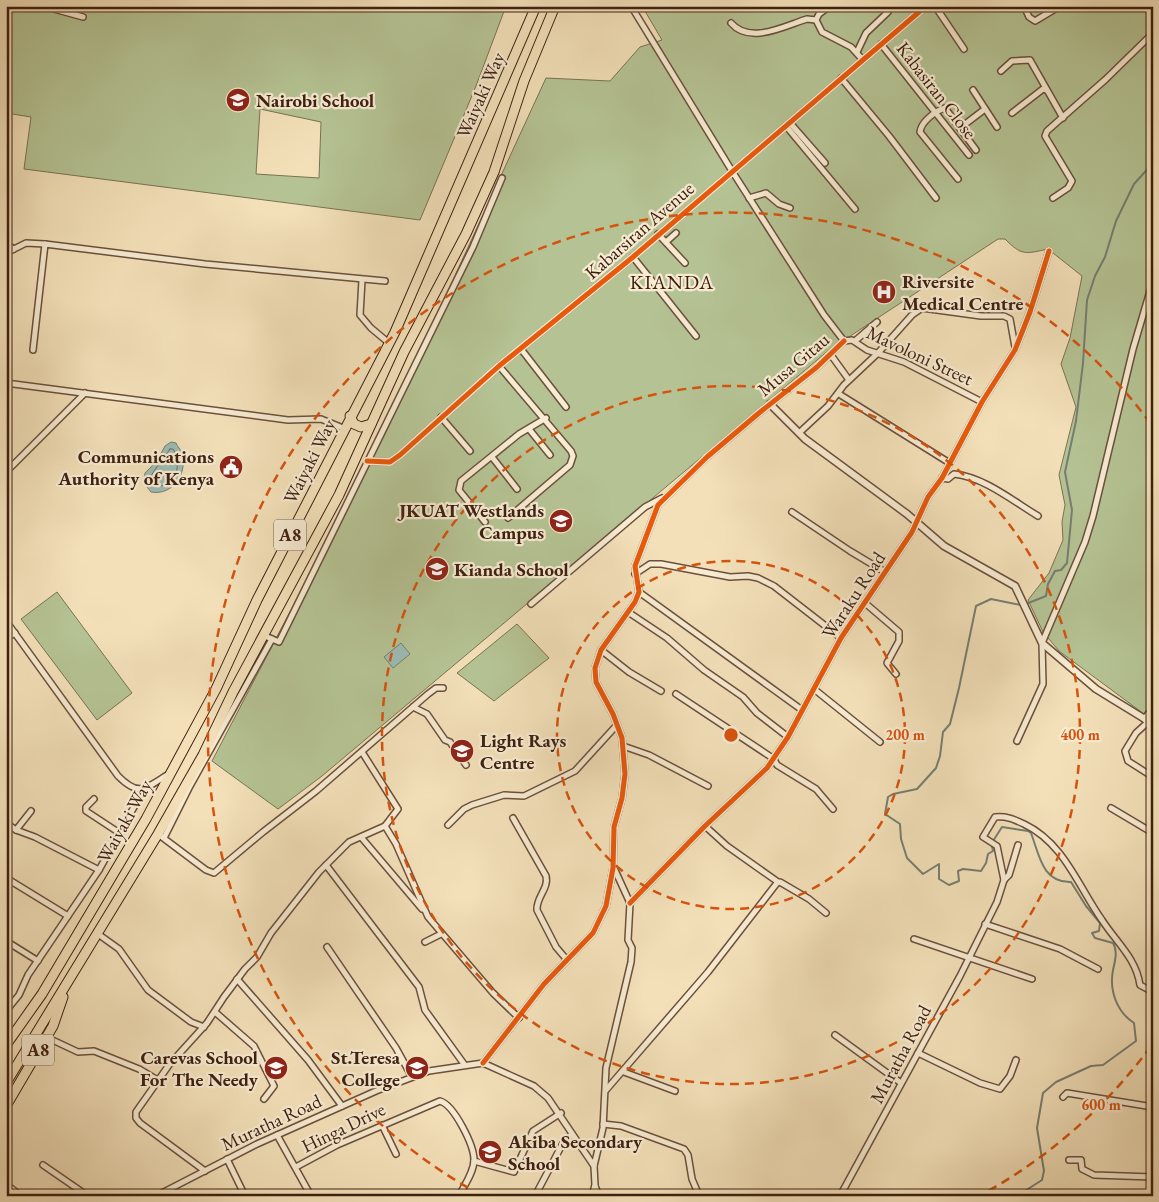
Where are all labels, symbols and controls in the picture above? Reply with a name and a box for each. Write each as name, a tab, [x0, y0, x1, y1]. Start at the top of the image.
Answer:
street label: Kabasiran Close	[891, 36, 982, 144]
street label: Waiyaki Way	[450, 48, 511, 142]
school or university icon: Nairobi School	[225, 87, 251, 113]
place label: Nairobi School	[256, 88, 375, 113]
street label: Kabarsiran Avenue	[579, 176, 699, 285]
district label: KIANDA	[630, 269, 714, 295]
place label: Riversite Medical Centre	[902, 269, 1023, 316]
hospital icon: Riversite Medical Centre	[871, 279, 897, 305]
street label: Mavoloni Street	[862, 320, 977, 391]
street label: Musa Gitau	[752, 327, 835, 402]
street label: Waiyaki Way	[277, 414, 342, 508]
place label: Communications Authority of Kenya	[57, 444, 215, 491]
public building icon: Communications Authority of Kenya	[218, 454, 244, 480]
place label: JKUAT Westlands Campus	[397, 498, 544, 545]
school or university icon: JKUAT Westlands Campus	[548, 508, 574, 534]
road number: A8	[274, 520, 306, 550]
street label: Waraku Road	[816, 546, 891, 644]
school or university icon: Kianda School	[424, 556, 450, 582]
place label: Kianda School	[454, 557, 569, 582]
text: 200 m	[885, 725, 925, 744]
text: 400 m	[1060, 725, 1100, 744]
centre of rings	[722, 726, 740, 744]
place label: Light Rays Centre	[480, 728, 566, 775]
school or university icon: Light Rays Centre	[449, 738, 475, 764]
street label: Waiyaki Way	[91, 774, 158, 868]
street label: Muratha Road	[864, 1000, 937, 1108]
road number: A8	[22, 1034, 54, 1066]
place label: Carevas School For The Needy	[140, 1045, 259, 1092]
place label: St.Teresa College	[331, 1045, 401, 1092]
school or university icon: Carevas School For The Needy	[263, 1055, 289, 1081]
school or university icon: St.Teresa College	[404, 1055, 430, 1081]
street label: Muratha Road	[217, 1088, 326, 1157]
text: 600 m	[1081, 1095, 1121, 1114]
street label: Hinga Drive	[297, 1096, 389, 1158]
place label: Akiba Secondary School	[507, 1129, 643, 1176]
school or university icon: Akiba Secondary School	[477, 1139, 503, 1165]

